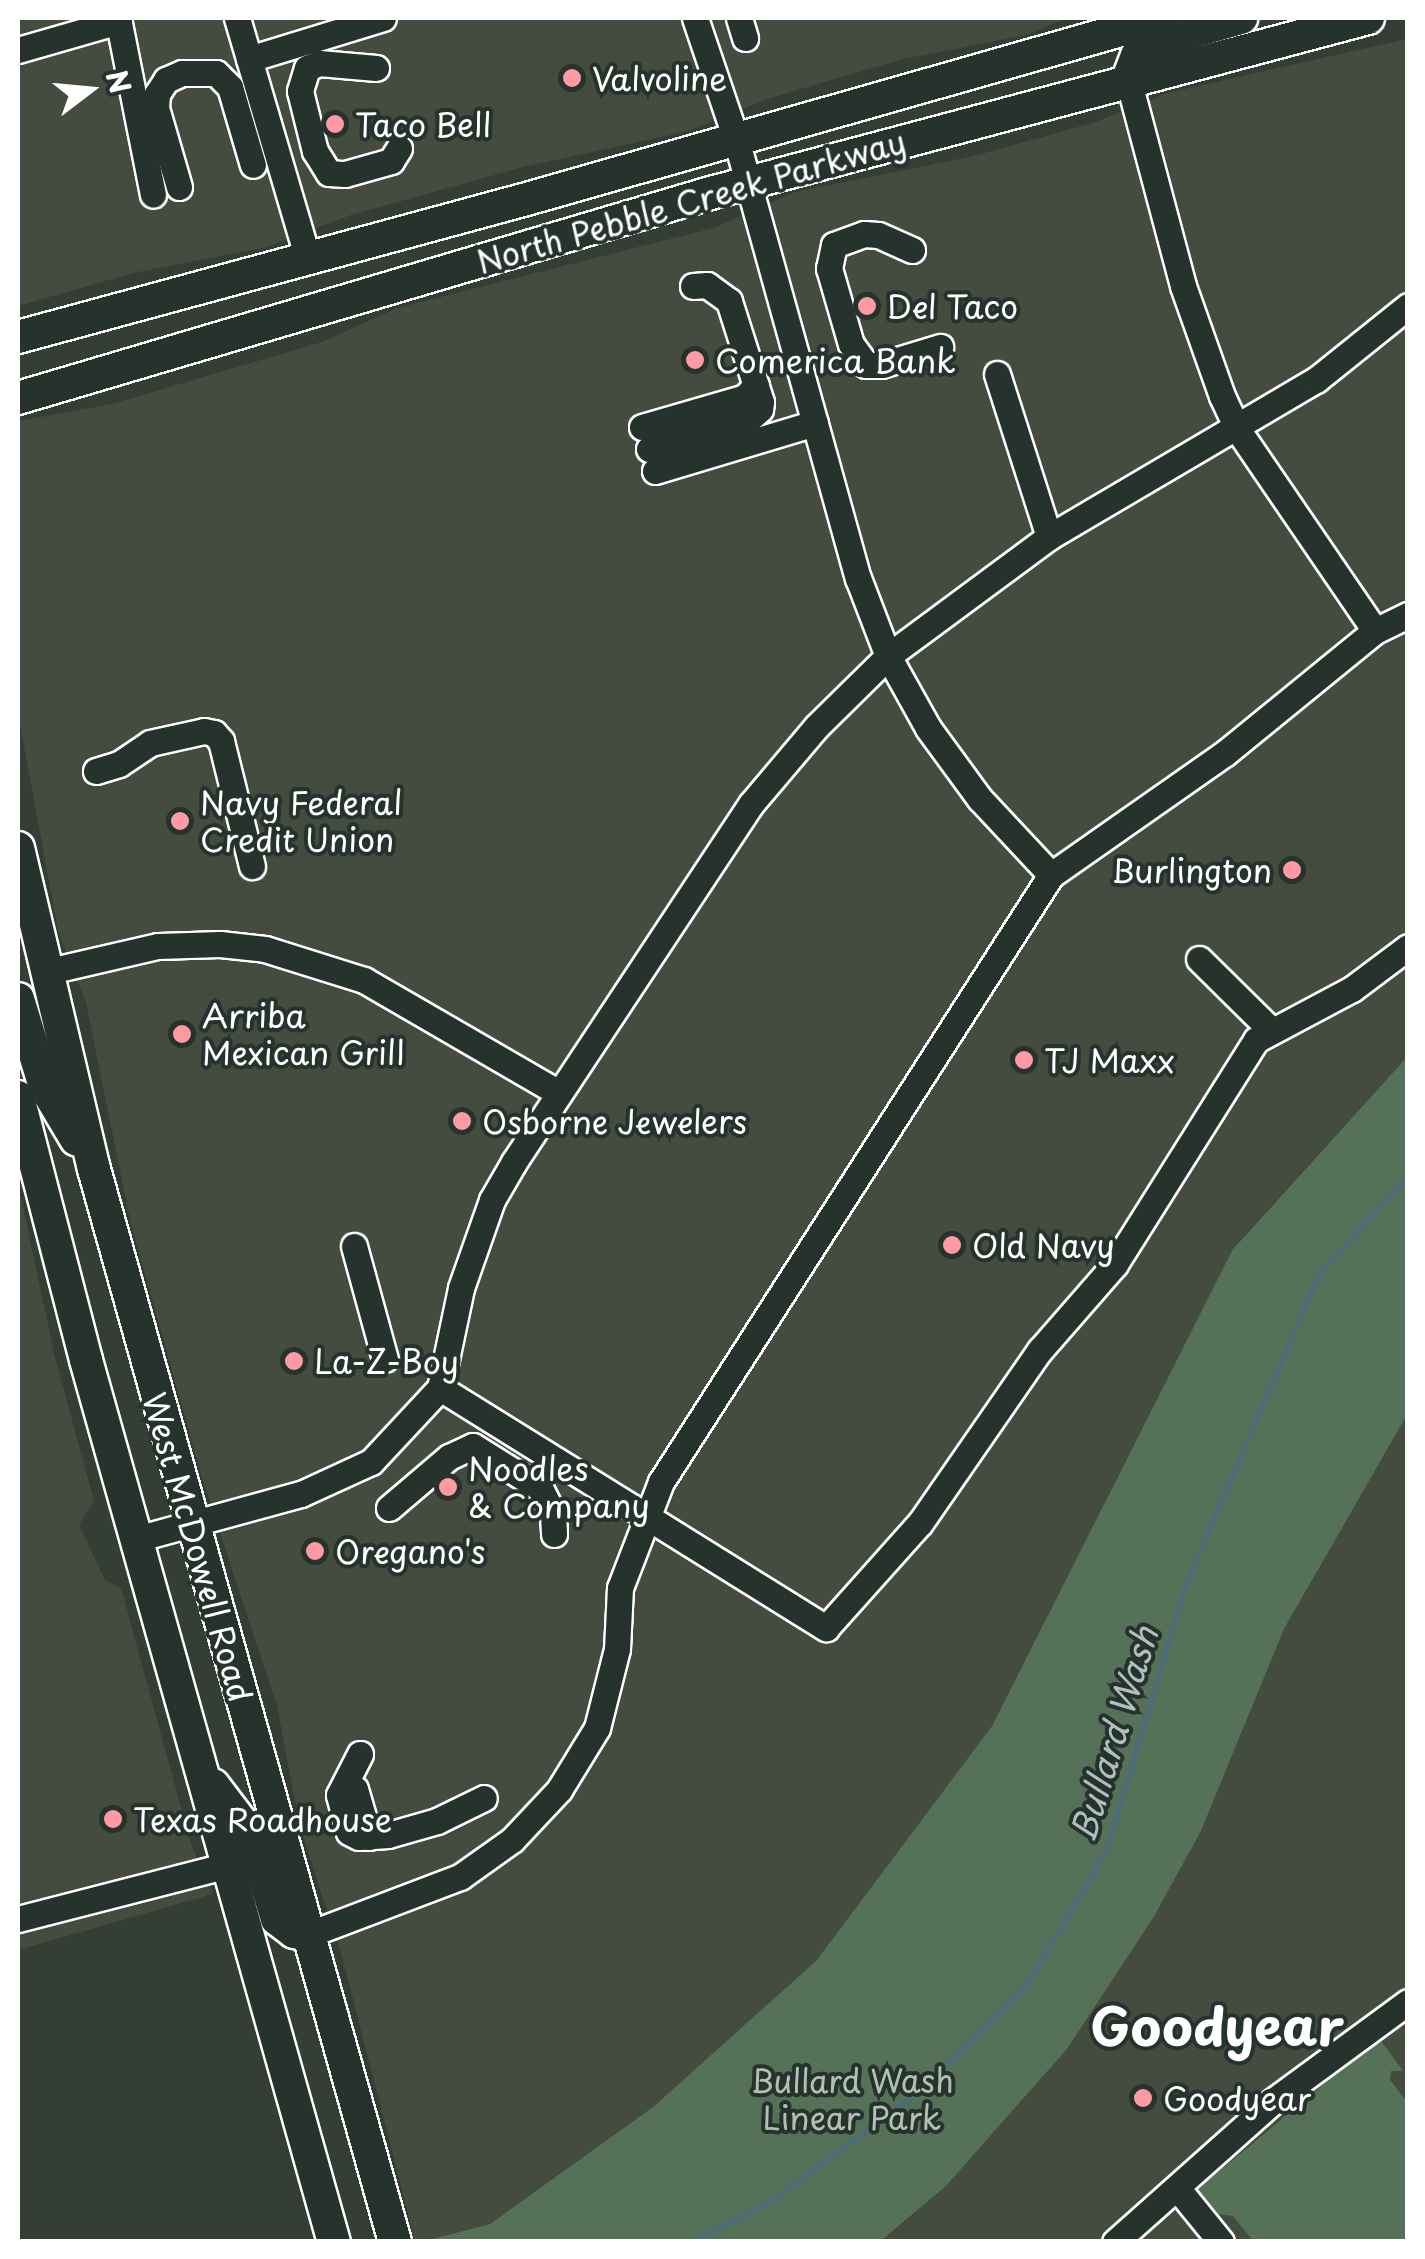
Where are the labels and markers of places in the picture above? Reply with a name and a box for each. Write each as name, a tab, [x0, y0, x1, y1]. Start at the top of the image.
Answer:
place label: Valvoline	[592, 59, 727, 97]
marker: Valvoline	[561, 67, 583, 89]
place label: Taco Bell	[355, 105, 495, 143]
marker: Taco Bell	[324, 113, 346, 135]
place label: Del Taco	[887, 287, 1020, 325]
marker: Del Taco	[856, 295, 878, 317]
place label: Comerica Bank	[715, 341, 954, 379]
marker: Comerica Bank	[684, 349, 706, 371]
place label: Navy Federal Credit Union	[200, 784, 402, 859]
marker: Navy Federal Credit Union	[169, 810, 191, 832]
place label: Burlington	[1111, 851, 1272, 889]
marker: Burlington	[1281, 859, 1303, 881]
place label: Arriba Mexican Grill	[202, 997, 405, 1072]
marker: Arriba Mexican Grill	[171, 1023, 193, 1045]
place label: TJ Maxx	[1044, 1041, 1177, 1079]
marker: TJ Maxx	[1013, 1049, 1035, 1071]
place label: Osborne Jewelers	[482, 1102, 752, 1140]
marker: Osborne Jewelers	[451, 1110, 473, 1132]
place label: Old Navy	[972, 1226, 1115, 1264]
marker: Old Navy	[941, 1234, 963, 1256]
place label: La-Z-Boy	[314, 1342, 459, 1380]
marker: La-Z-Boy	[283, 1350, 305, 1372]
place label: Noodles & Company	[468, 1450, 650, 1525]
marker: Noodles & Company	[437, 1476, 459, 1498]
place label: Oregano's	[335, 1532, 485, 1570]
marker: Oregano's	[304, 1540, 326, 1562]
place label: Texas Roadhouse	[133, 1800, 393, 1838]
marker: Texas Roadhouse	[102, 1808, 124, 1830]
place label: Goodyear	[1163, 2079, 1311, 2117]
marker: Goodyear	[1132, 2087, 1154, 2109]

